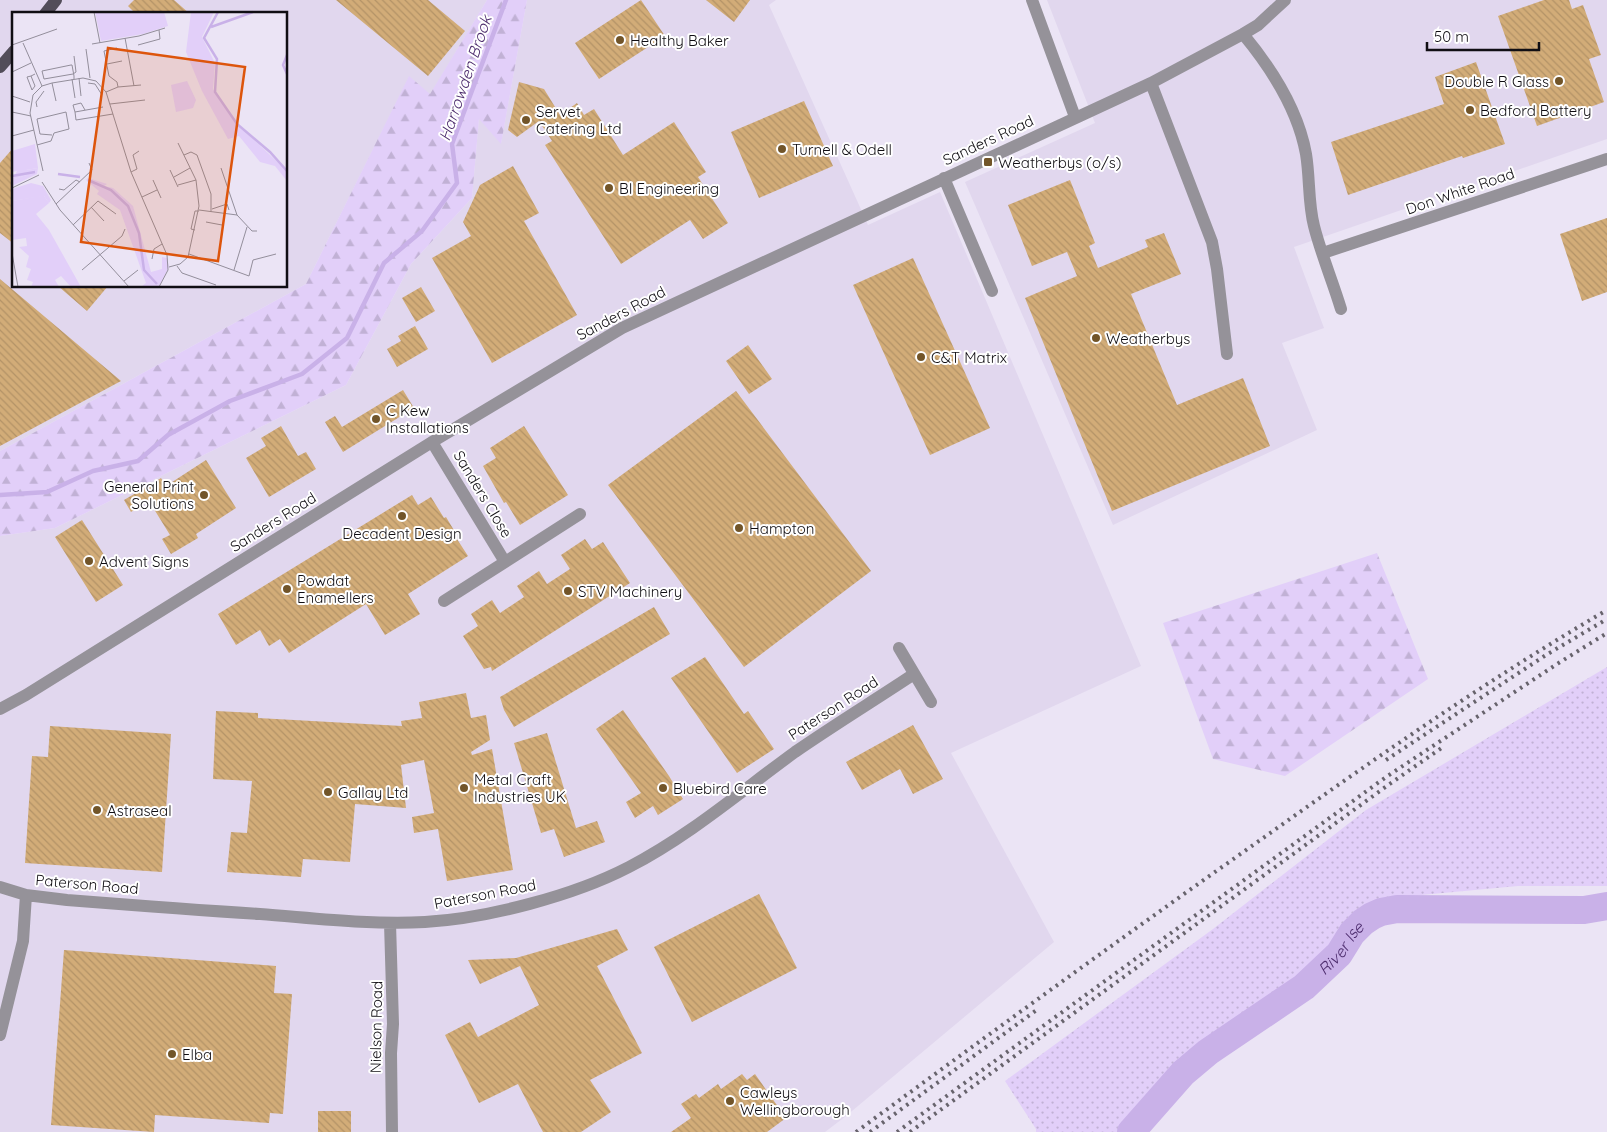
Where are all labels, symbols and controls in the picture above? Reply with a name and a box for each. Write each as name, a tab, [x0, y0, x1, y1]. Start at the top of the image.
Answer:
water label: Harrowden Brook	[434, 11, 496, 143]
inset map	[12, 12, 288, 288]
scale bar	[1427, 20, 1540, 52]
text: 50 m	[1434, 27, 1469, 46]
place label: Healthy Baker	[630, 31, 729, 50]
marker: Healthy Baker	[614, 34, 626, 46]
place label: Double R Glass	[1444, 72, 1549, 91]
marker: Double R Glass	[1553, 75, 1565, 87]
place label: Bedford Battery	[1480, 101, 1592, 120]
place label: Servet Catering Ltd	[536, 102, 622, 138]
marker: Bedford Battery	[1464, 104, 1476, 116]
street label: Sanders Road	[940, 111, 1036, 169]
marker: Servet Catering Ltd	[520, 114, 532, 126]
place label: Turnell & Odell	[792, 140, 892, 159]
marker: Turnell & Odell	[776, 143, 788, 155]
place label: Weatherbys (o/s)	[998, 153, 1121, 172]
marker: Weatherbys (o/s)	[982, 156, 994, 168]
street label: Don White Road	[1403, 164, 1517, 218]
place label: BI Engineering	[619, 179, 719, 198]
marker: BI Engineering	[603, 182, 615, 194]
street label: Sanders Road	[573, 282, 669, 344]
place label: Weatherbys	[1106, 329, 1190, 348]
marker: Weatherbys	[1090, 332, 1102, 344]
place label: C&T Matrix	[931, 348, 1007, 367]
marker: C&T Matrix	[915, 351, 927, 363]
place label: C Kew Installations	[386, 401, 469, 437]
marker: C Kew Installations	[370, 413, 382, 425]
street label: Sanders Close	[450, 447, 516, 541]
place label: General Print Solutions	[104, 477, 194, 513]
street label: Sanders Road	[226, 488, 320, 556]
marker: General Print Solutions	[198, 489, 210, 501]
marker: Decadent Design	[396, 510, 408, 522]
place label: Hampton	[749, 519, 814, 538]
marker: Hampton	[733, 522, 745, 534]
place label: Decadent Design	[342, 524, 462, 543]
place label: Advent Signs	[99, 552, 189, 571]
marker: Advent Signs	[83, 555, 95, 567]
place label: Powdat Enamellers	[297, 571, 373, 607]
place label: STV Machinery	[578, 582, 682, 601]
marker: Powdat Enamellers	[281, 583, 293, 595]
marker: STV Machinery	[562, 585, 574, 597]
street label: Paterson Road	[785, 672, 881, 744]
place label: Metal Craft Industries UK	[474, 770, 566, 806]
place label: Bluebird Care	[673, 779, 767, 798]
marker: Metal Craft Industries UK	[458, 782, 470, 794]
marker: Bluebird Care	[657, 782, 669, 794]
place label: Gallay Ltd	[338, 783, 408, 802]
marker: Gallay Ltd	[322, 786, 334, 798]
place label: Astraseal	[107, 801, 172, 820]
marker: Astraseal	[91, 804, 103, 816]
street label: Paterson Road	[35, 870, 139, 898]
street label: Paterson Road	[432, 875, 538, 913]
water label: River Ise	[1313, 917, 1368, 979]
street label: Nielson Road	[366, 981, 386, 1073]
place label: Elba	[182, 1045, 212, 1064]
marker: Elba	[166, 1048, 178, 1060]
place label: Cawleys Wellingborough	[740, 1083, 850, 1119]
marker: Cawleys Wellingborough	[724, 1095, 736, 1107]

